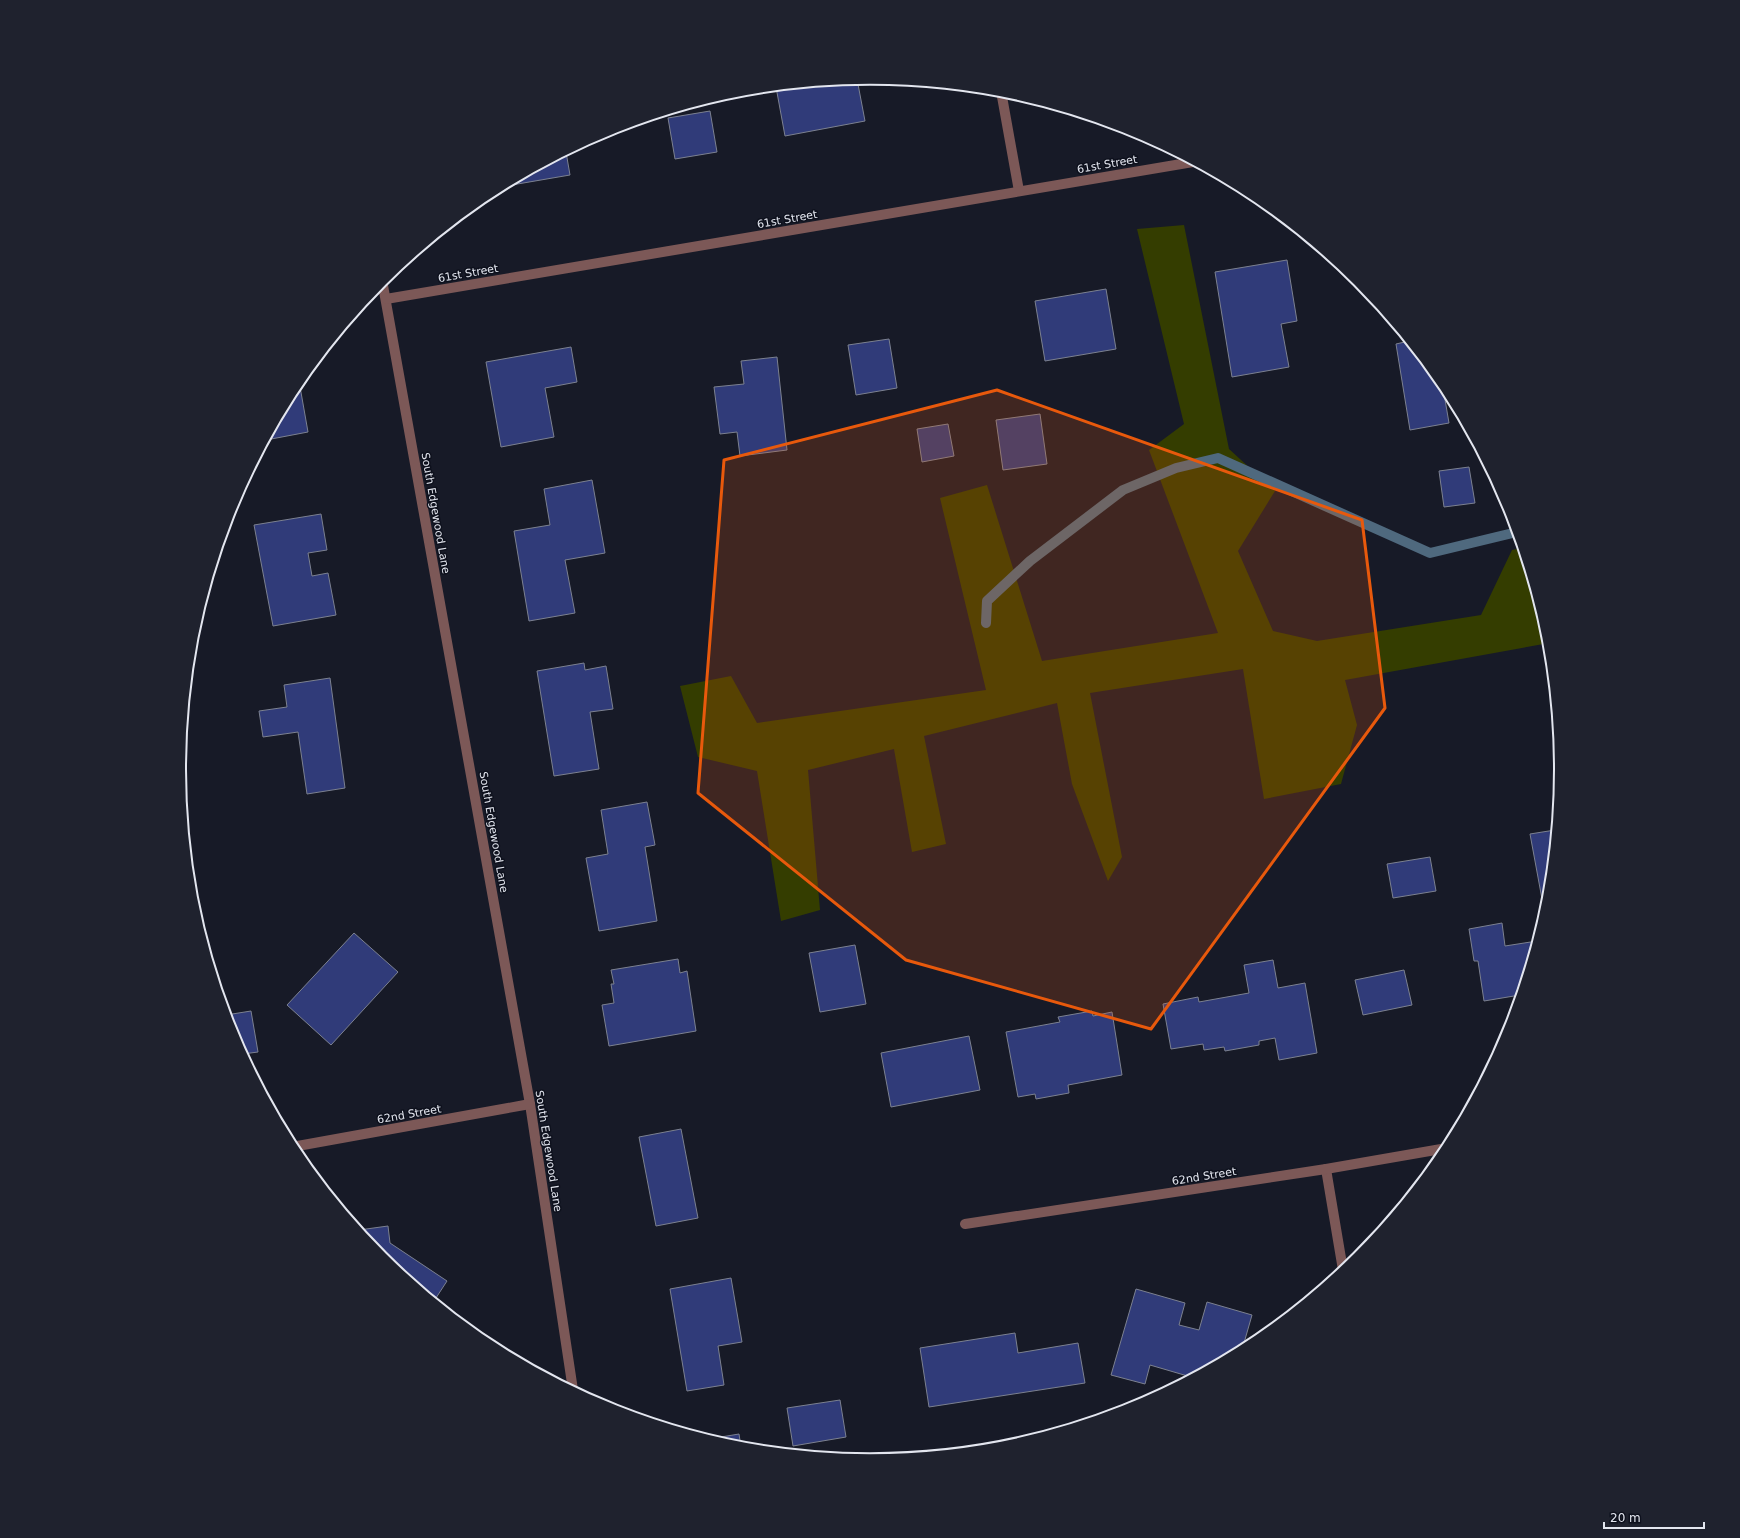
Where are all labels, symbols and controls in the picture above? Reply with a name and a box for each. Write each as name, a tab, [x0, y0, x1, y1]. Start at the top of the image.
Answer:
street label: 61st Street	[1076, 153, 1139, 176]
street label: 61st Street	[756, 208, 819, 231]
street label: 61st Street	[437, 262, 500, 285]
street label: South Edgewood Lane	[418, 452, 453, 575]
street label: South Edgewood Lane	[476, 771, 511, 894]
street label: South Edgewood Lane	[532, 1089, 565, 1213]
street label: 62nd Street	[376, 1102, 443, 1127]
street label: 62nd Street	[1171, 1165, 1238, 1188]
scale bar	[1604, 1504, 1704, 1530]
text: 20 m	[1610, 1511, 1641, 1525]

